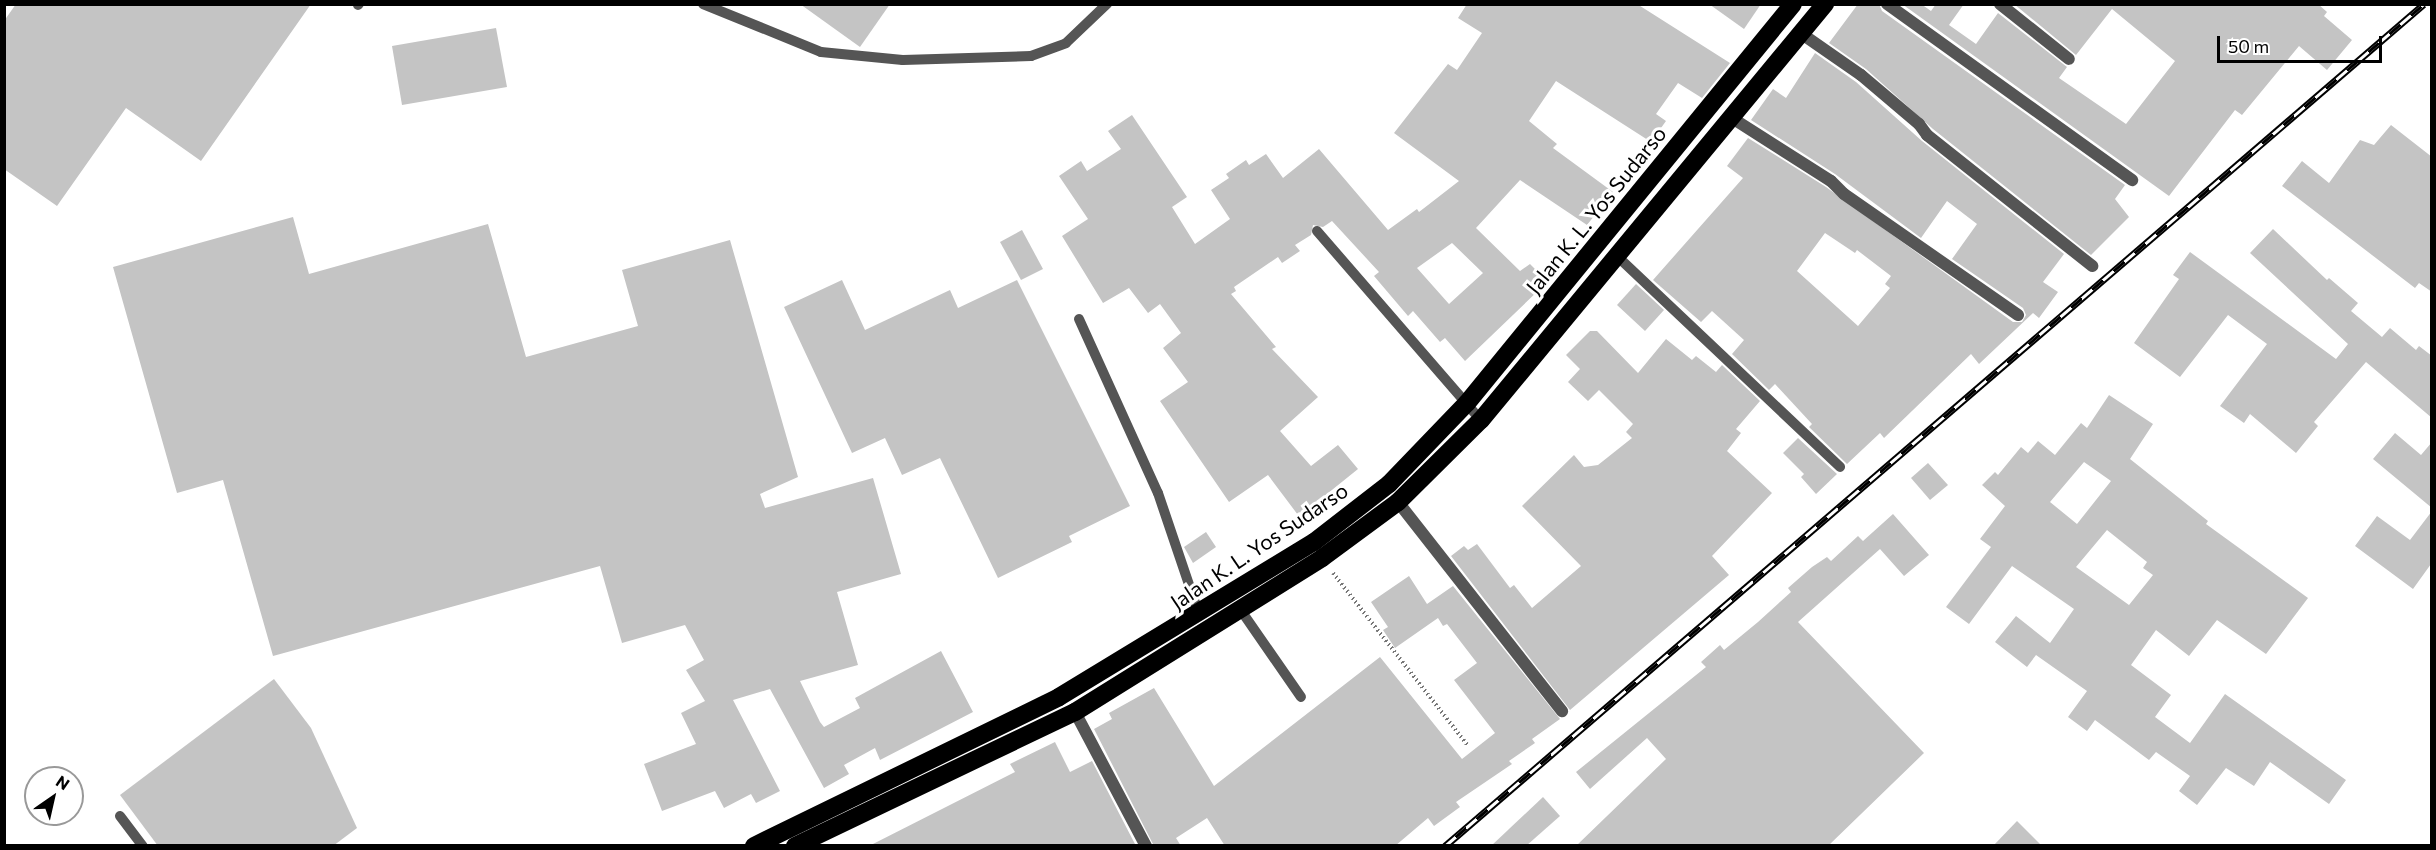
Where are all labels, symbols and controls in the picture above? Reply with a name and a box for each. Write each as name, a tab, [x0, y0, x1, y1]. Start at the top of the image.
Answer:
scale bar	[2220, 24, 2385, 62]
text: 50 m	[2228, 35, 2269, 57]
street label: Jalan K. L. Yos Sudarso	[1521, 121, 1671, 299]
street label: Jalan K. L. Yos Sudarso	[1166, 477, 1352, 615]
north arrow	[24, 766, 84, 826]
text: N	[53, 771, 74, 794]

